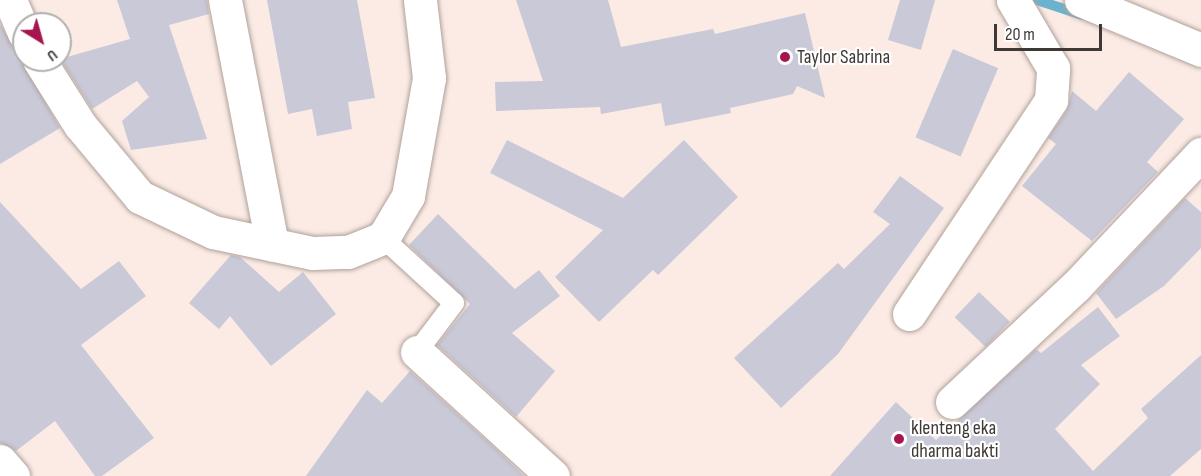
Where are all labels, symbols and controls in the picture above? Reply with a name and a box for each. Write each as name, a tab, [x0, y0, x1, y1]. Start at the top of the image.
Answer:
north arrow	[12, 12, 72, 72]
scale bar	[997, 12, 1105, 50]
text: 20 m	[1005, 24, 1035, 45]
text: U	[43, 45, 61, 65]
place label: Taylor Sabrina	[797, 45, 890, 69]
marker: Taylor Sabrina	[778, 50, 792, 64]
place label: klenteng eka dharma bakti	[911, 416, 999, 463]
marker: klenteng eka dharma bakti	[892, 432, 906, 446]

